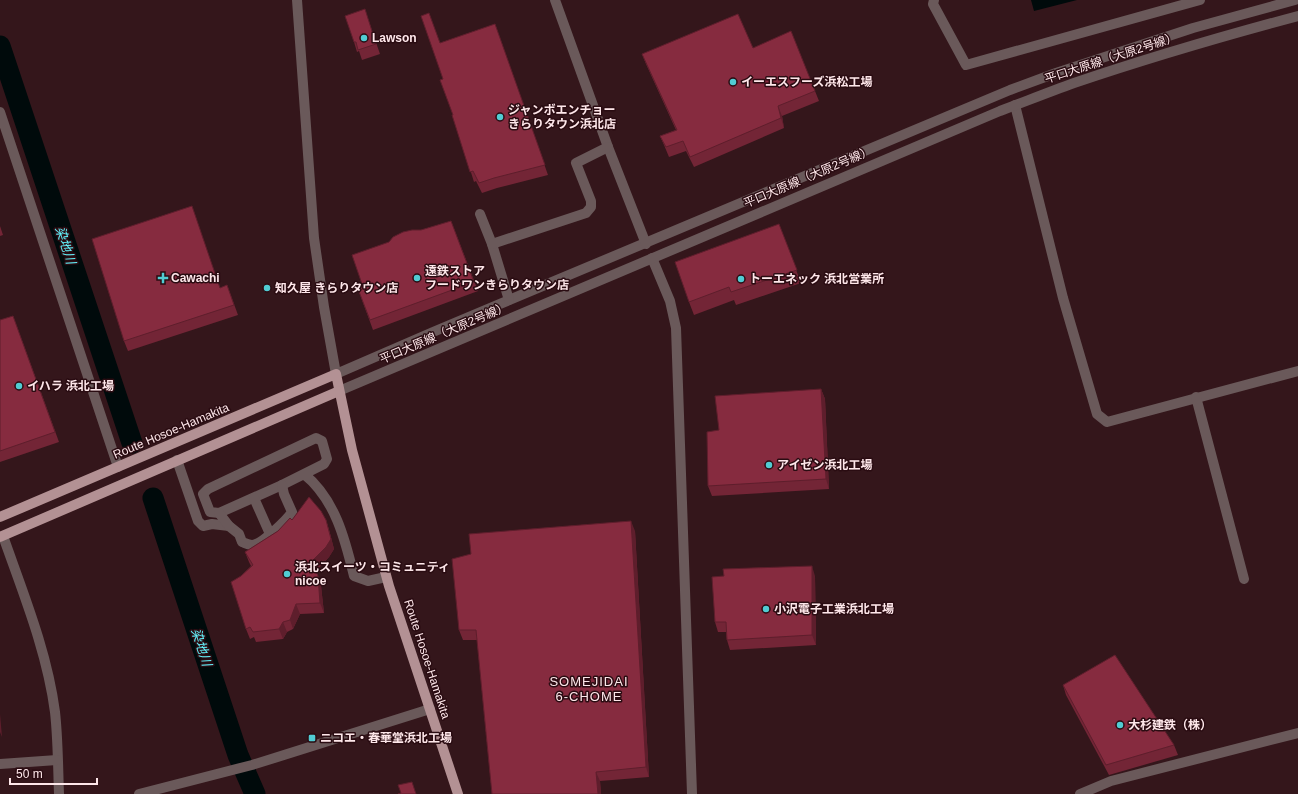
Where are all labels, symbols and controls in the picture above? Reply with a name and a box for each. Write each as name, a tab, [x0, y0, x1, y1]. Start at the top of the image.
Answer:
street label: 平口大原線（大原2号線）	[1043, 30, 1179, 86]
place label: Lawson	[372, 31, 417, 45]
marker: Lawson	[359, 33, 369, 43]
place label: イーエスフーズ浜松工場	[741, 75, 872, 89]
marker: イーエスフーズ浜松工場	[728, 77, 738, 87]
place label: ジャンボエンチョー きらりタウン浜北店	[508, 103, 616, 131]
marker: ジャンボエンチョー きらりタウン浜北店	[495, 112, 505, 122]
street label: 平口大原線（大原2号線）	[741, 143, 875, 211]
water label: 染地川	[52, 224, 79, 268]
place label: 遠鉄ストア フードワンきらりタウン店	[425, 264, 569, 292]
place label: Cawachi	[171, 271, 220, 285]
place label: トーエネック 浜北営業所	[749, 272, 884, 286]
marker: Cawachi	[158, 273, 168, 283]
marker: 遠鉄ストア フードワンきらりタウン店	[412, 273, 422, 283]
marker: トーエネック 浜北営業所	[736, 274, 746, 284]
place label: 知久屋 きらりタウン店	[275, 281, 398, 295]
marker: 知久屋 きらりタウン店	[262, 283, 272, 293]
street label: 平口大原線（大原2号線）	[377, 299, 511, 367]
place label: イハラ 浜北工場	[27, 379, 114, 393]
marker: イハラ 浜北工場	[14, 381, 24, 391]
street label: Route Hosoe-Hamakita	[111, 400, 231, 462]
place label: アイゼン浜北工場	[777, 458, 872, 472]
marker: アイゼン浜北工場	[764, 460, 774, 470]
place label: 浜北スイーツ・コミュニティ nicoe	[295, 560, 450, 588]
marker: 浜北スイーツ・コミュニティ nicoe	[282, 569, 292, 579]
street label: Route Hosoe-Hamakita	[401, 598, 453, 721]
place label: 小沢電子工業浜北工場	[774, 602, 894, 616]
marker: 小沢電子工業浜北工場	[761, 604, 771, 614]
water label: 染地川	[188, 626, 215, 670]
district label: SOMEJIDAI 6-CHOME	[549, 674, 629, 704]
place label: 大杉建鉄（株）	[1128, 718, 1212, 732]
marker: 大杉建鉄（株）	[1115, 720, 1125, 730]
place label: ニコエ・春華堂浜北工場	[320, 731, 452, 745]
marker: ニコエ・春華堂浜北工場	[307, 733, 317, 743]
scale bar	[10, 760, 97, 786]
text: 50 m	[16, 767, 43, 781]

